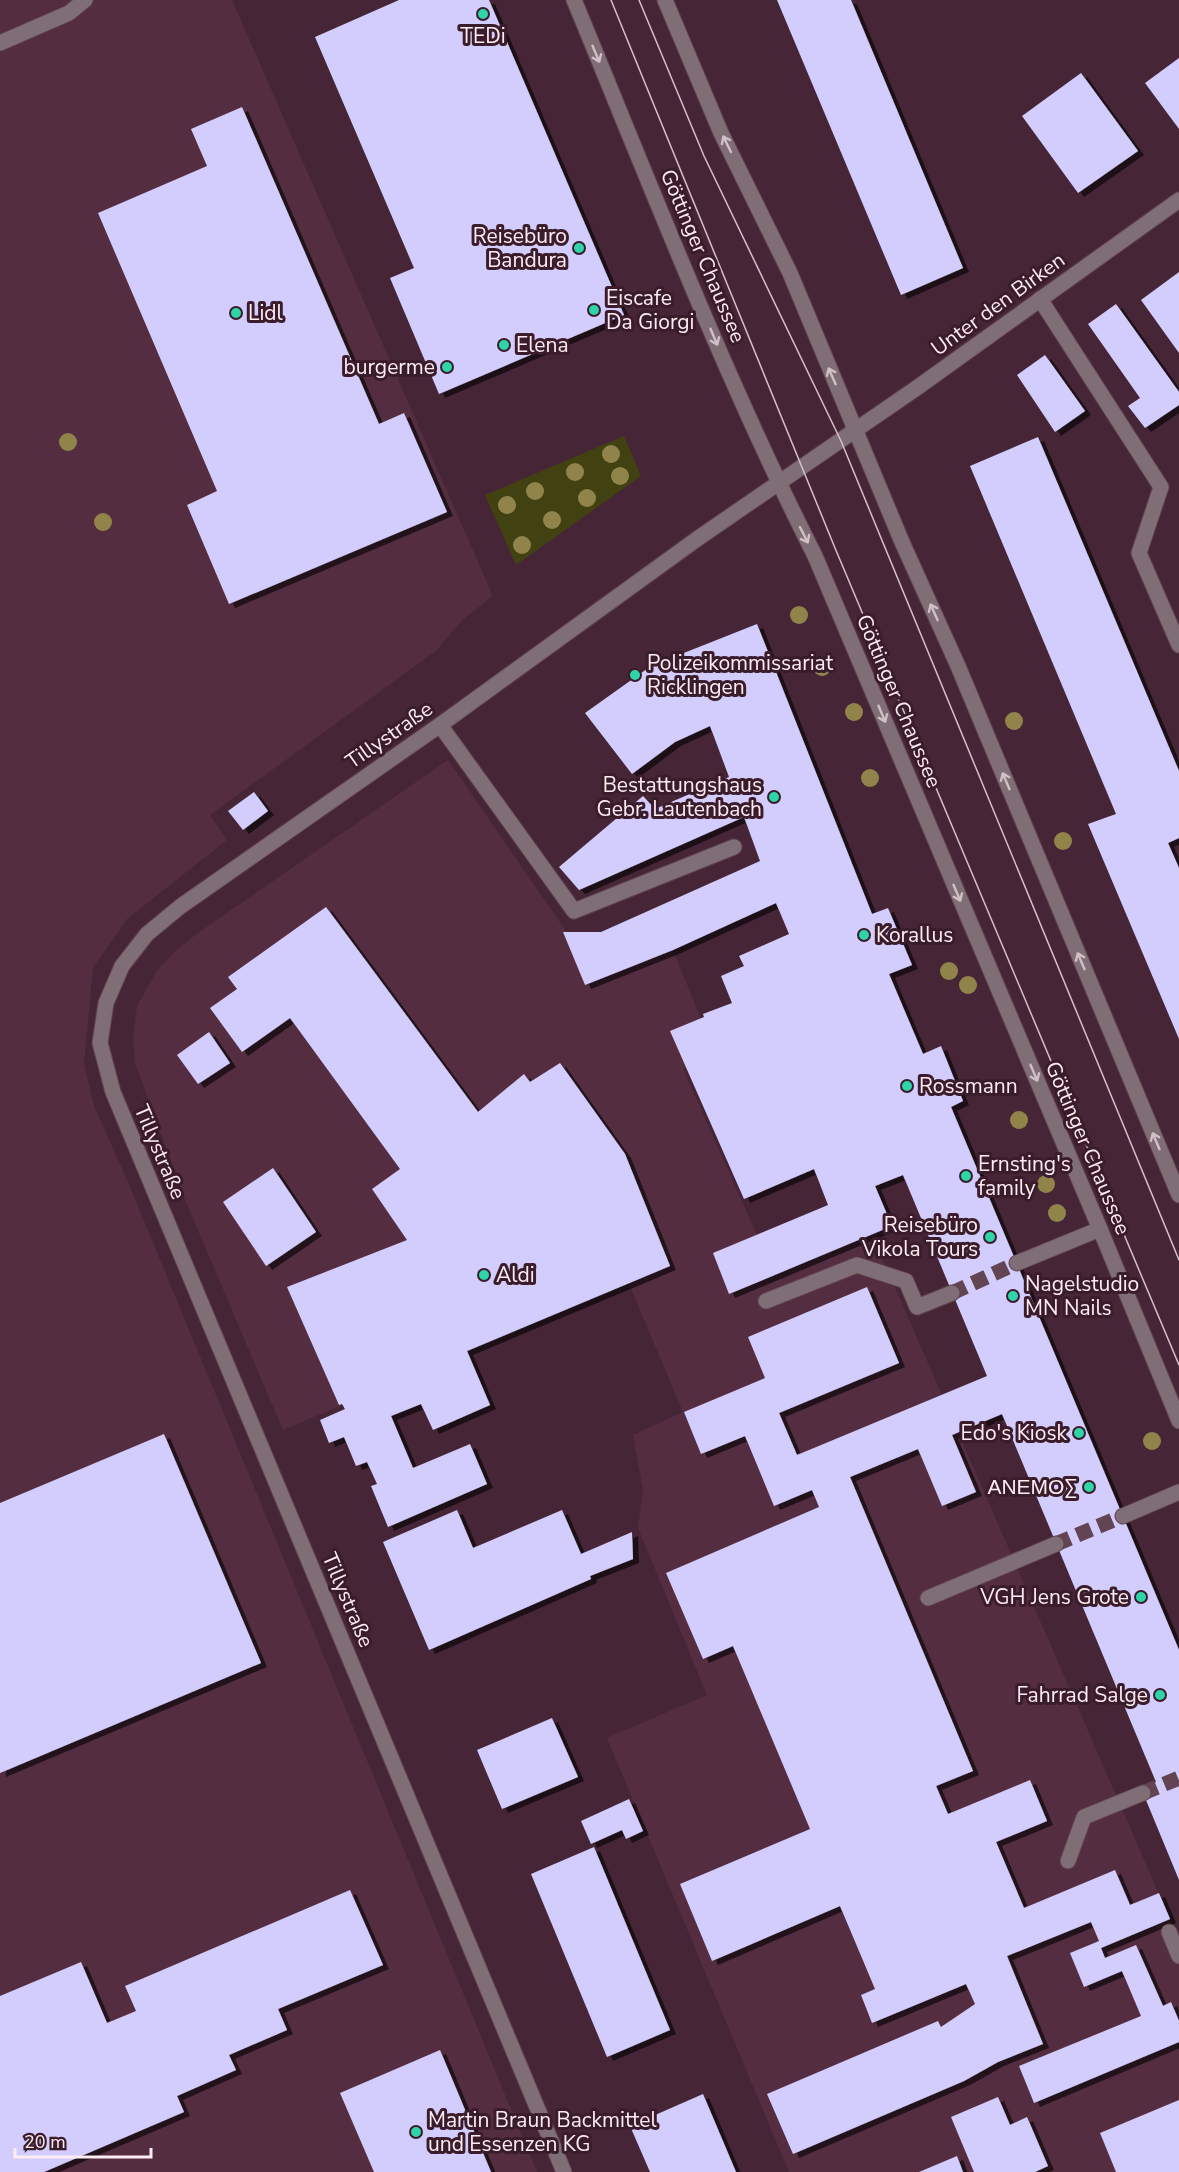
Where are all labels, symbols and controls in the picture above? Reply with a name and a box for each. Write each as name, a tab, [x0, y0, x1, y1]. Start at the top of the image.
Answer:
marker: TEDi	[476, 7, 490, 21]
place label: TEDi	[460, 22, 506, 50]
one-way arrow	[591, 44, 602, 63]
one-way arrow	[720, 136, 732, 154]
street label: Göttinger Chaussee	[654, 165, 752, 347]
place label: Reisebüro Bandura	[473, 222, 567, 274]
marker: Reisebüro Bandura	[572, 241, 586, 255]
street label: Unter den Birken	[925, 246, 1071, 362]
place label: Eiscafe Da Giorgi	[606, 284, 694, 336]
place label: Lidl	[248, 299, 284, 327]
marker: Eiscafe Da Giorgi	[587, 303, 601, 317]
marker: Lidl	[229, 306, 243, 320]
one-way arrow	[709, 327, 720, 346]
place label: Elena	[516, 331, 569, 359]
marker: Elena	[497, 338, 511, 352]
place label: burgerme	[343, 353, 435, 381]
marker: burgerme	[440, 360, 454, 374]
one-way arrow	[826, 368, 837, 386]
one-way arrow	[799, 525, 811, 543]
one-way arrow	[927, 604, 939, 622]
street label: Göttinger Chaussee	[850, 610, 948, 792]
place label: Polizeikommissariat Ricklingen	[647, 649, 834, 701]
marker: Polizeikommissariat Ricklingen	[628, 668, 642, 682]
street label: Tillystraße	[340, 695, 438, 775]
one-way arrow	[876, 704, 888, 722]
place label: Bestattungshaus Gebr. Lautenbach	[596, 771, 762, 823]
one-way arrow	[1000, 773, 1011, 791]
marker: Bestattungshaus Gebr. Lautenbach	[767, 790, 781, 804]
one-way arrow	[952, 884, 964, 902]
place label: Korallus	[876, 921, 953, 949]
marker: Korallus	[857, 928, 871, 942]
one-way arrow	[1075, 953, 1086, 971]
street label: Göttinger Chaussee	[1039, 1057, 1137, 1239]
one-way arrow	[1029, 1063, 1040, 1082]
place label: Rossmann	[919, 1072, 1018, 1100]
marker: Rossmann	[900, 1079, 914, 1093]
street label: Tillystraße	[128, 1100, 192, 1204]
one-way arrow	[1150, 1132, 1161, 1151]
place label: Ernsting's family	[978, 1150, 1071, 1202]
marker: Ernsting's family	[959, 1169, 973, 1183]
place label: Reisebüro Vikola Tours	[861, 1211, 978, 1263]
marker: Reisebüro Vikola Tours	[983, 1230, 997, 1244]
place label: Aldi	[496, 1261, 535, 1289]
marker: Aldi	[477, 1268, 491, 1282]
place label: Nagelstudio MN Nails	[1025, 1270, 1139, 1322]
marker: Nagelstudio MN Nails	[1006, 1289, 1020, 1303]
place label: Edo's Kiosk	[961, 1419, 1067, 1447]
marker: Edo's Kiosk	[1072, 1426, 1086, 1440]
place label: ΑΝΕΜΟΣ	[987, 1473, 1077, 1501]
marker: ΑΝΕΜΟΣ	[1082, 1480, 1096, 1494]
street label: Tillystraße	[316, 1548, 380, 1652]
place label: VGH Jens Grote	[979, 1583, 1129, 1611]
marker: VGH Jens Grote	[1134, 1590, 1148, 1604]
place label: Fahrrad Salge	[1017, 1681, 1148, 1709]
marker: Fahrrad Salge	[1153, 1688, 1167, 1702]
place label: Martin Braun Backmittel und Essenzen KG	[428, 2106, 657, 2158]
scale bar	[15, 2121, 152, 2159]
marker: Martin Braun Backmittel und Essenzen KG	[409, 2125, 423, 2139]
text: 20 m	[24, 2130, 66, 2154]

